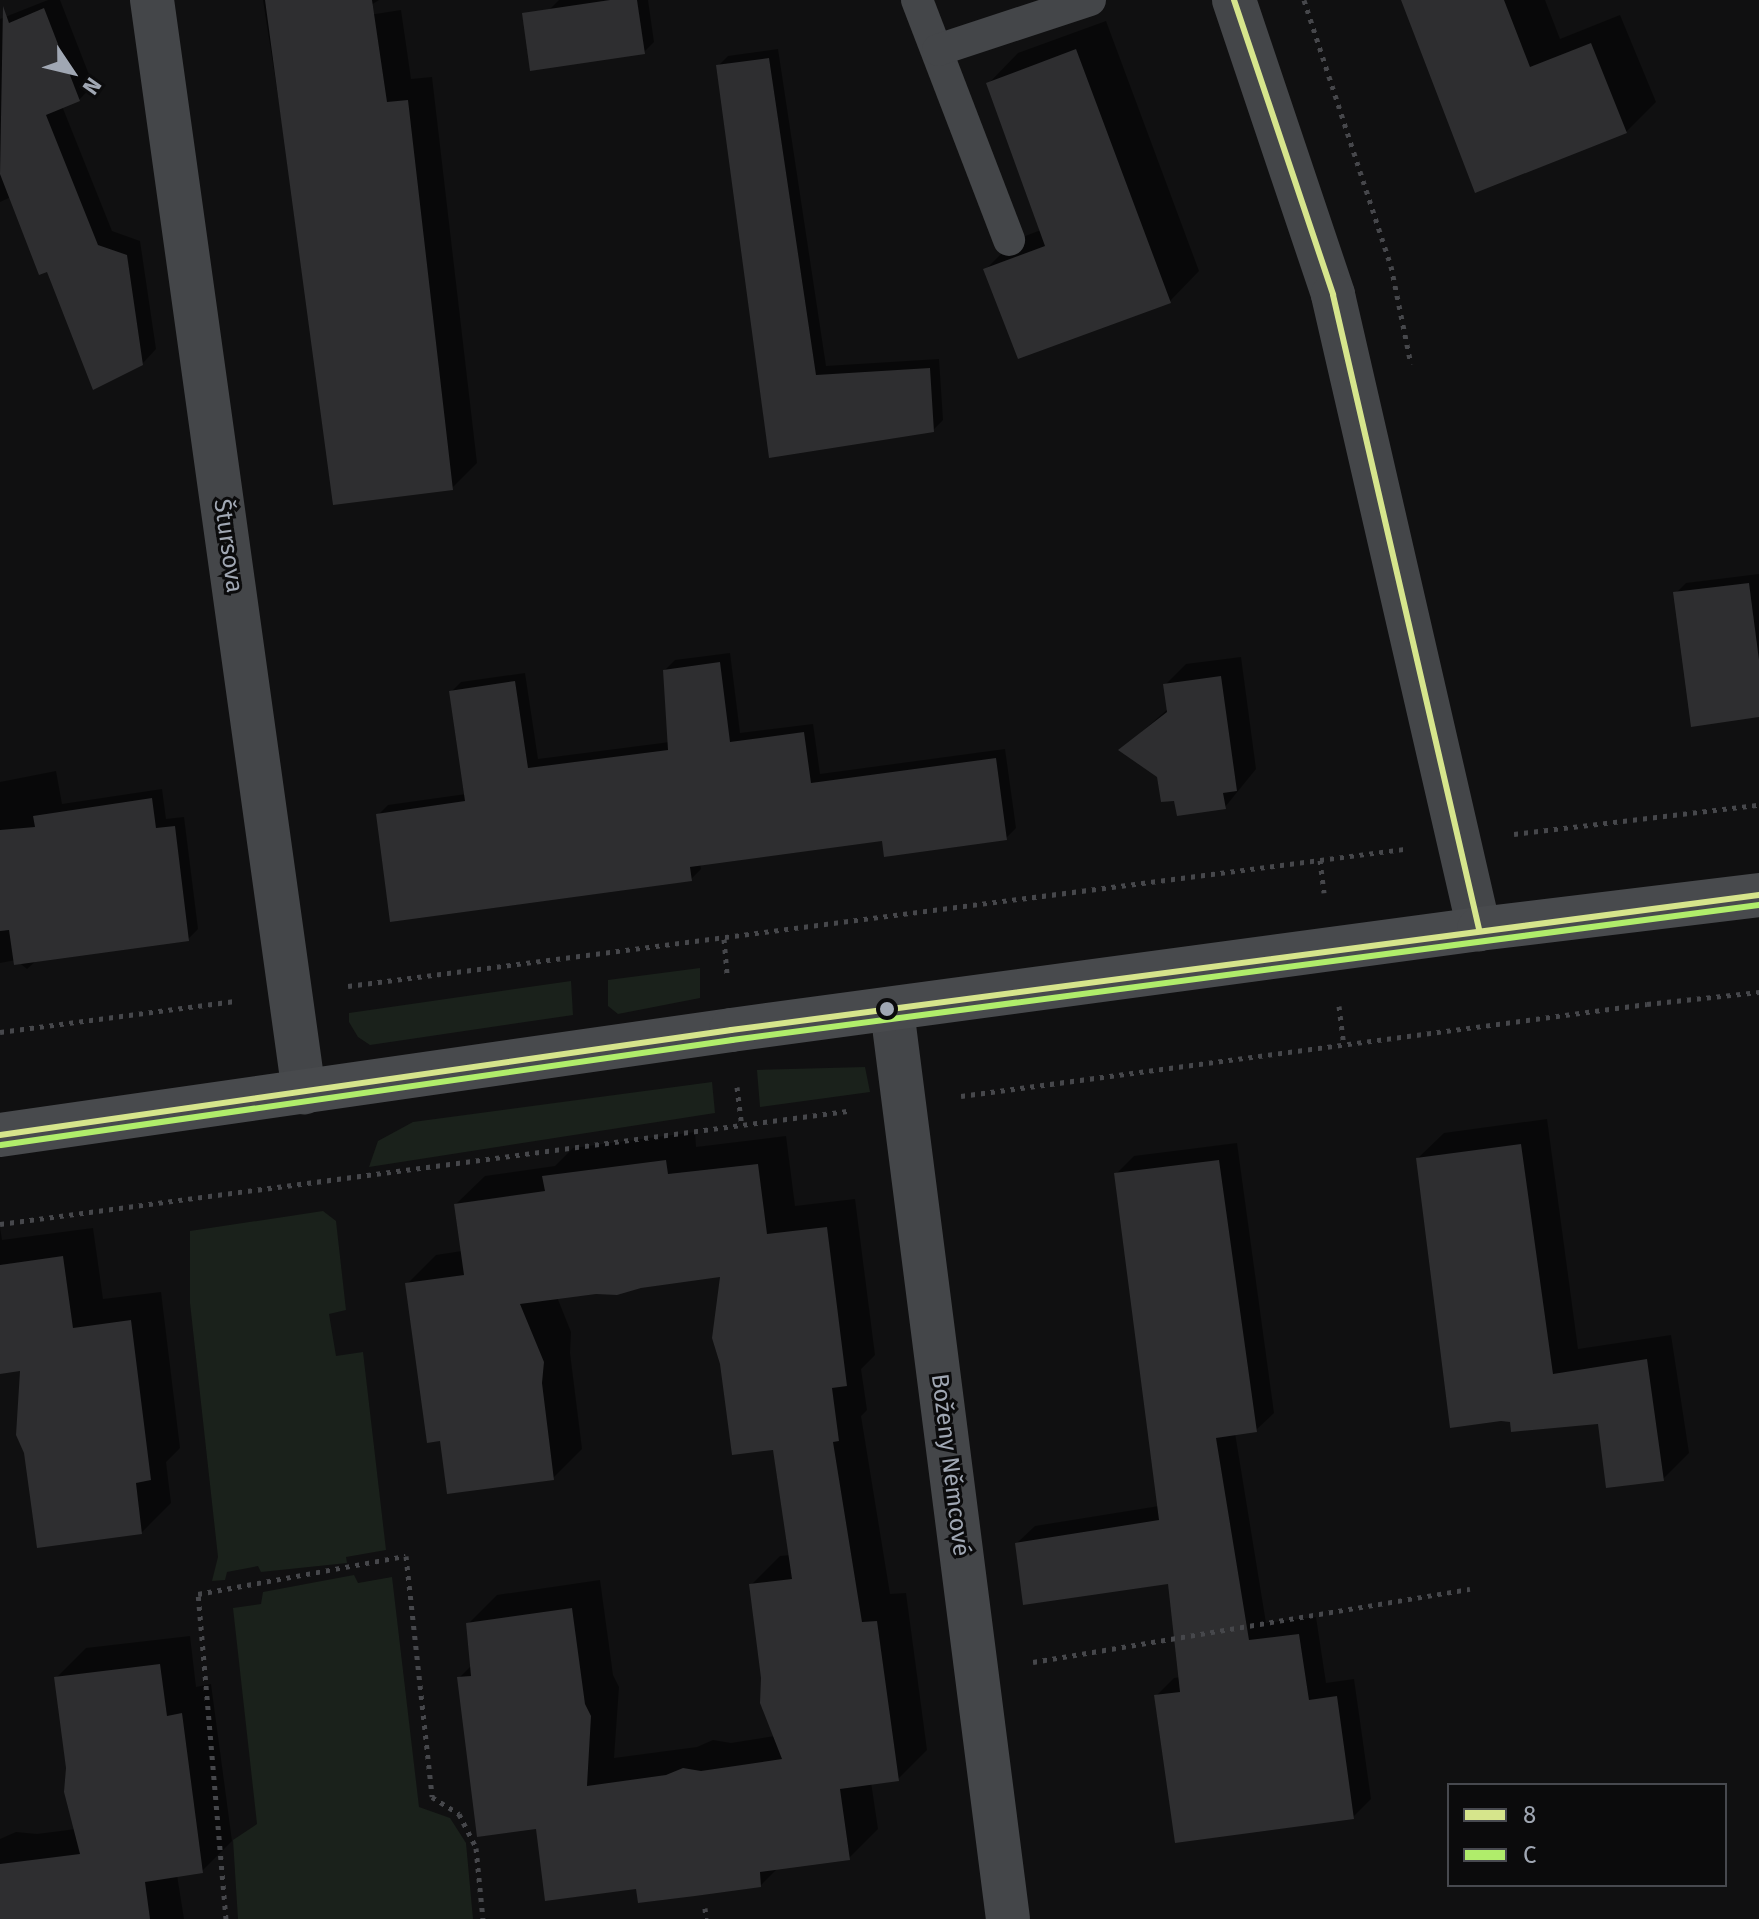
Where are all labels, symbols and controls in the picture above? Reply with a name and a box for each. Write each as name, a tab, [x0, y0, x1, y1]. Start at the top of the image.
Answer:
north arrow	[32, 32, 112, 112]
text: N	[77, 72, 107, 100]
street label: Štursova	[207, 497, 249, 595]
unlabelled marker	[879, 1001, 895, 1017]
street label: Boženy Němcové	[925, 1372, 975, 1558]
legend	[1447, 1783, 1727, 1887]
text: 8	[1523, 1801, 1536, 1829]
text: C	[1523, 1841, 1536, 1869]

